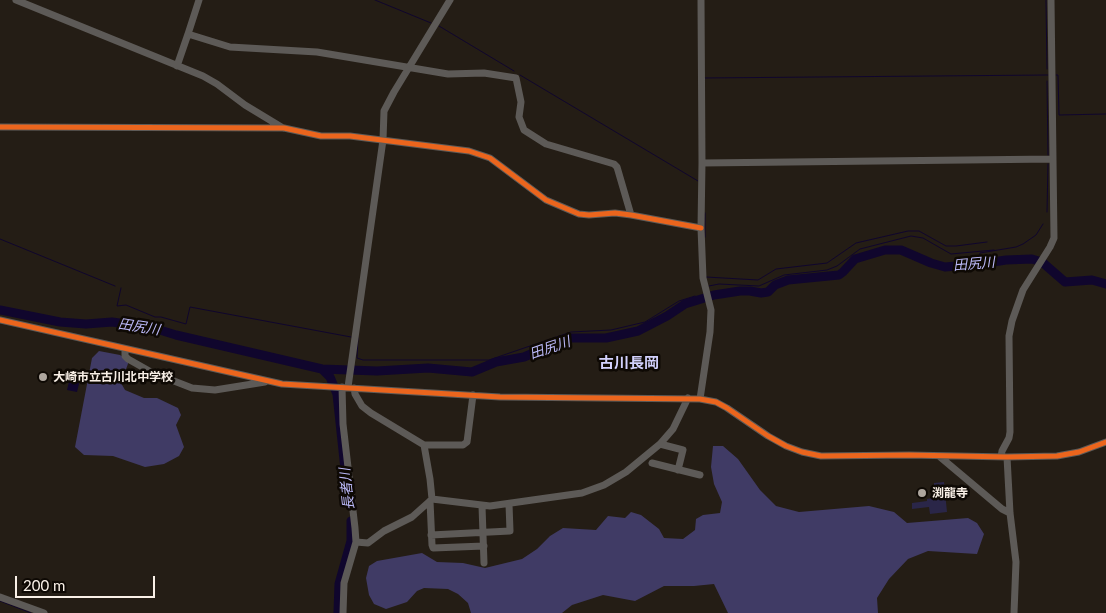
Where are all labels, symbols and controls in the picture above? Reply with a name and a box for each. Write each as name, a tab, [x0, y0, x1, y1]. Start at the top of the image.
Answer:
water label: 田尻川	[952, 254, 996, 274]
water label: 田尻川	[117, 315, 161, 339]
water label: 田尻川	[527, 333, 573, 363]
district label: 古川長岡	[599, 354, 659, 372]
place label: 大崎市立古川北中学校	[53, 370, 173, 384]
marker: 大崎市立古川北中学校	[37, 371, 49, 383]
water label: 長者川	[336, 467, 358, 511]
place label: 渕龍寺	[932, 486, 968, 500]
marker: 渕龍寺	[916, 487, 928, 499]
scale bar	[18, 566, 158, 598]
text: 200 m	[23, 576, 65, 594]

